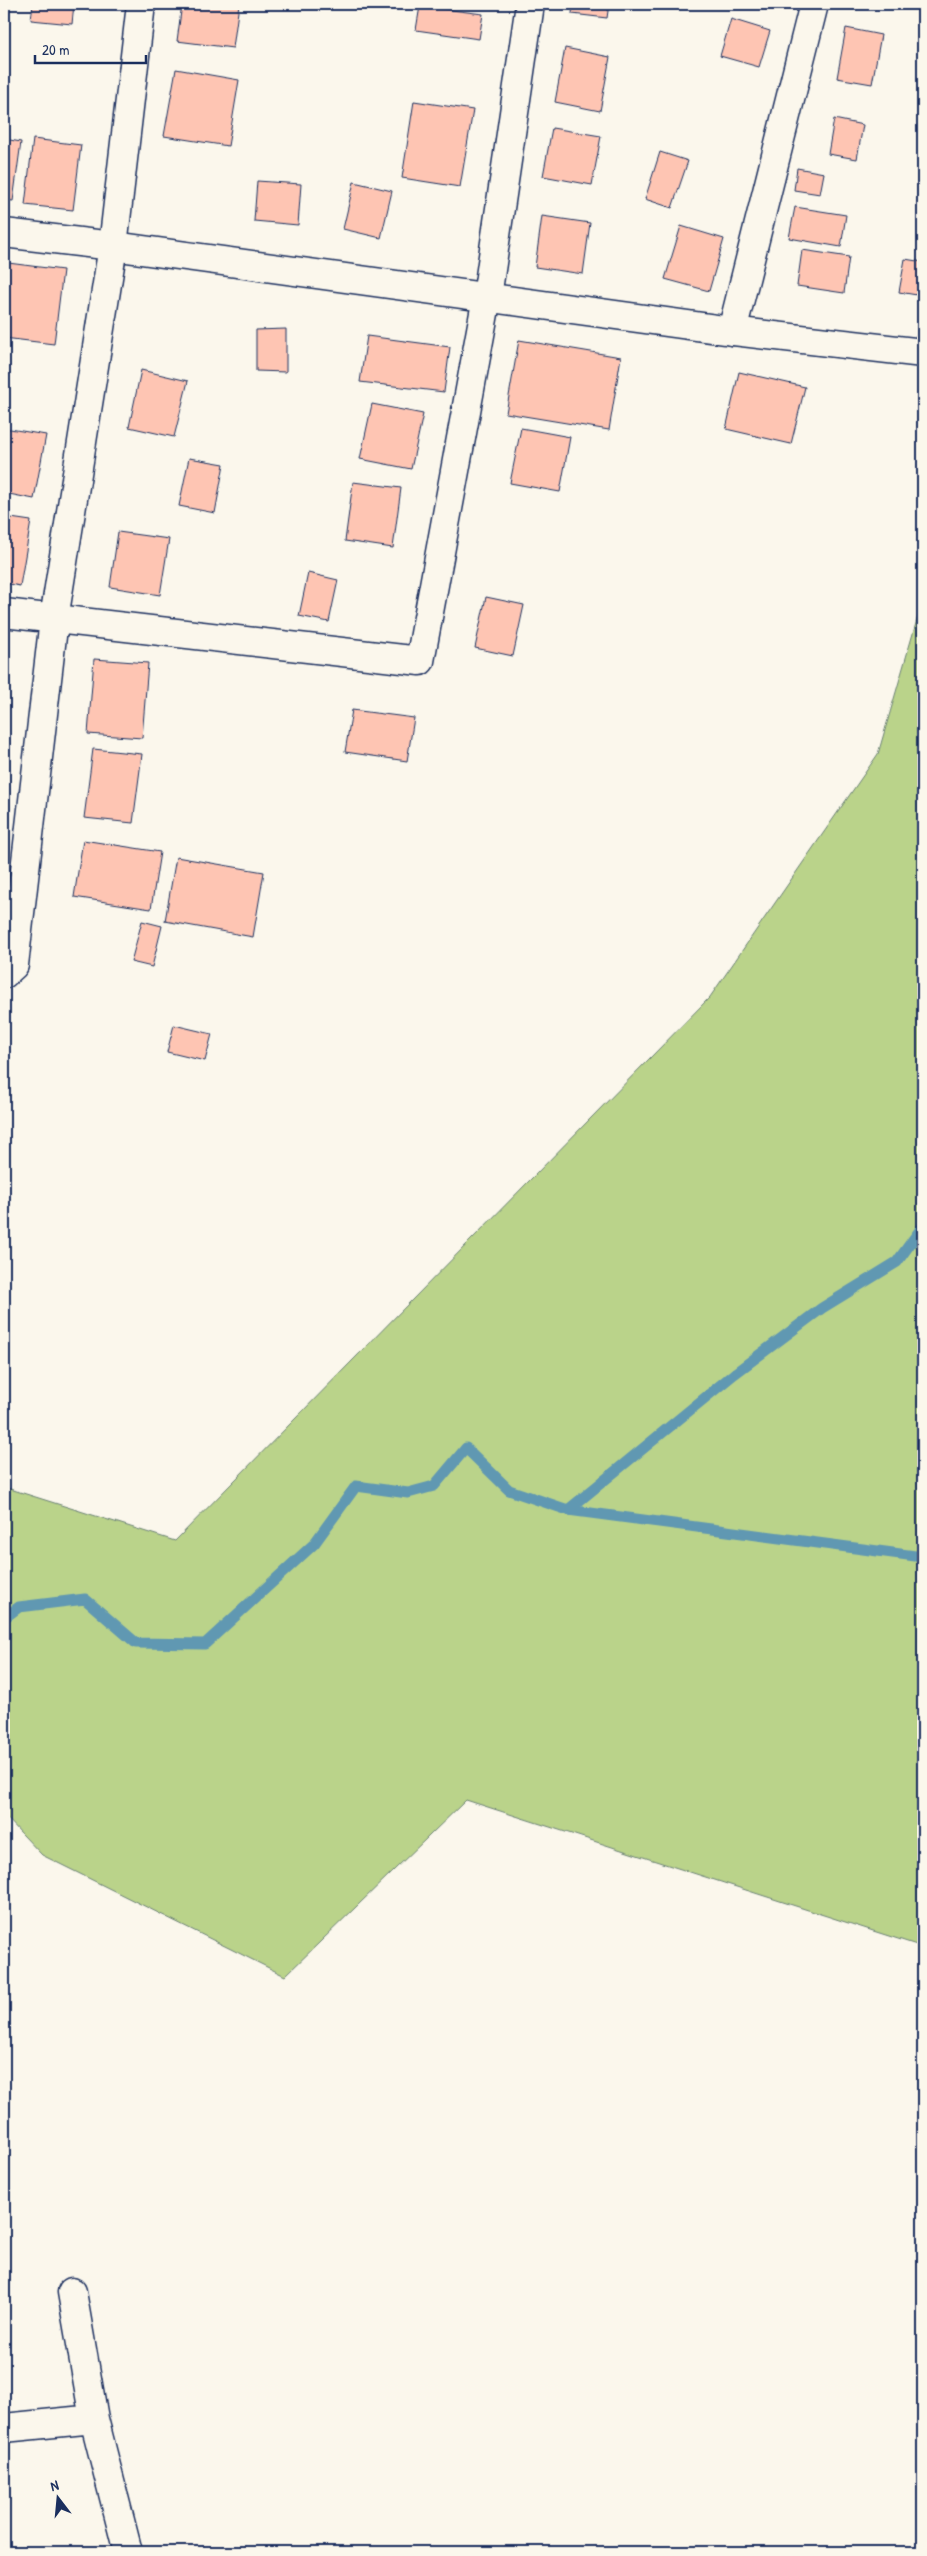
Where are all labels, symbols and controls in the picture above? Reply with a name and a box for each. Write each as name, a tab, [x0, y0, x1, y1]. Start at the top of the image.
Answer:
scale bar	[35, 32, 146, 64]
text: 20 m	[42, 39, 69, 60]
north arrow	[32, 2474, 82, 2524]
text: N	[48, 2475, 61, 2495]

